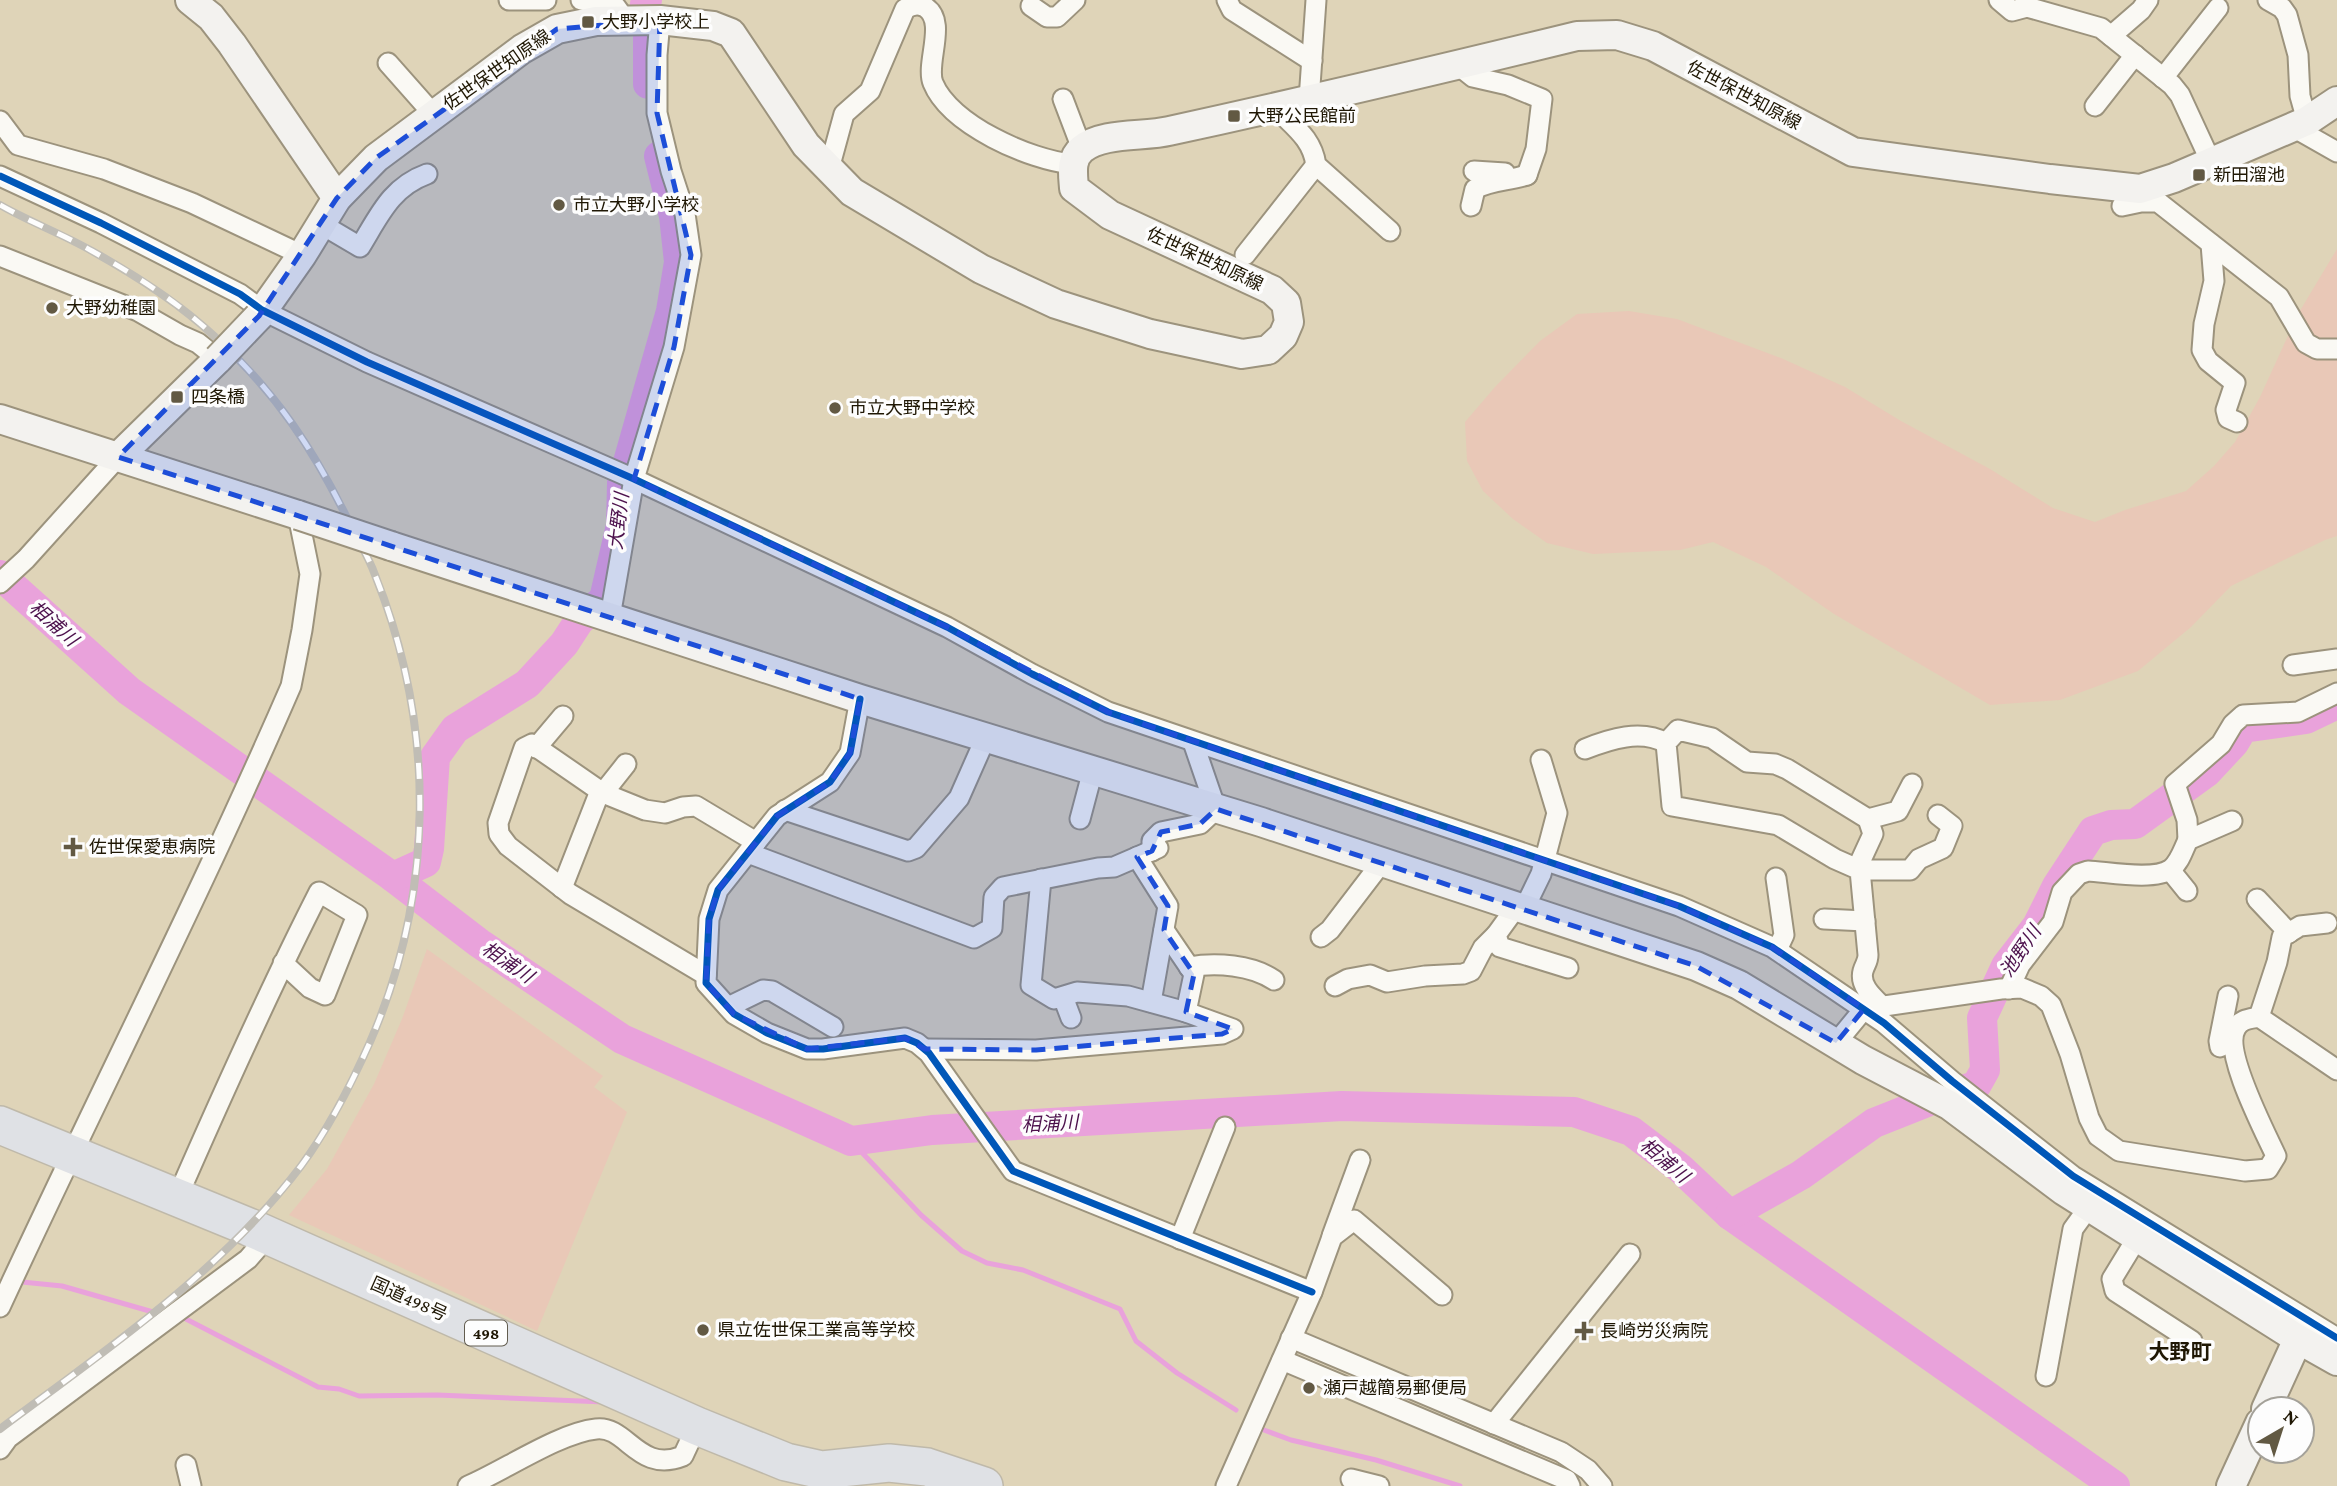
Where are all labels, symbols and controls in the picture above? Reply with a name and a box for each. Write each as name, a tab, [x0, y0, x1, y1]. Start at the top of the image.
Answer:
place label: 大野小学校上	[602, 12, 710, 32]
marker: 大野小学校上	[580, 14, 596, 30]
street label: 佐世保世知原線	[440, 26, 554, 114]
street label: 佐世保世知原線	[1684, 57, 1804, 133]
place label: 大野公民館前	[1248, 106, 1356, 126]
marker: 大野公民館前	[1226, 108, 1242, 124]
place label: 新田溜池	[2213, 165, 2285, 185]
marker: 新田溜池	[2191, 167, 2207, 183]
place label: 市立大野小学校	[573, 195, 699, 215]
marker: 市立大野小学校	[551, 197, 567, 213]
street label: 佐世保世知原線	[1144, 223, 1266, 295]
place label: 大野幼稚園	[66, 298, 156, 318]
marker: 大野幼稚園	[44, 300, 60, 316]
place label: 四条橋	[191, 387, 245, 407]
marker: 四条橋	[169, 389, 185, 405]
place label: 市立大野中学校	[849, 398, 975, 418]
marker: 市立大野中学校	[827, 400, 843, 416]
water label: 大野川	[605, 490, 633, 551]
water label: 相浦川	[25, 596, 83, 652]
marker: 佐世保愛恵病院	[63, 837, 83, 857]
place label: 佐世保愛恵病院	[89, 837, 215, 857]
water label: 池野川	[1996, 920, 2046, 981]
water label: 相浦川	[478, 938, 539, 988]
water label: 相浦川	[1021, 1111, 1081, 1135]
water label: 相浦川	[1636, 1134, 1695, 1188]
street label: 国道498号	[368, 1273, 450, 1325]
road number: 498	[465, 1320, 507, 1345]
place label: 県立佐世保工業高等学校	[717, 1320, 915, 1340]
marker: 長崎労災病院	[1574, 1321, 1594, 1341]
place label: 長崎労災病院	[1600, 1321, 1708, 1341]
marker: 県立佐世保工業高等学校	[695, 1322, 711, 1338]
district label: 大野町	[2149, 1340, 2212, 1364]
place label: 瀬戸越簡易郵便局	[1323, 1378, 1467, 1398]
marker: 瀬戸越簡易郵便局	[1301, 1380, 1317, 1396]
north arrow	[2246, 1395, 2316, 1465]
text: N	[2280, 1405, 2303, 1429]

